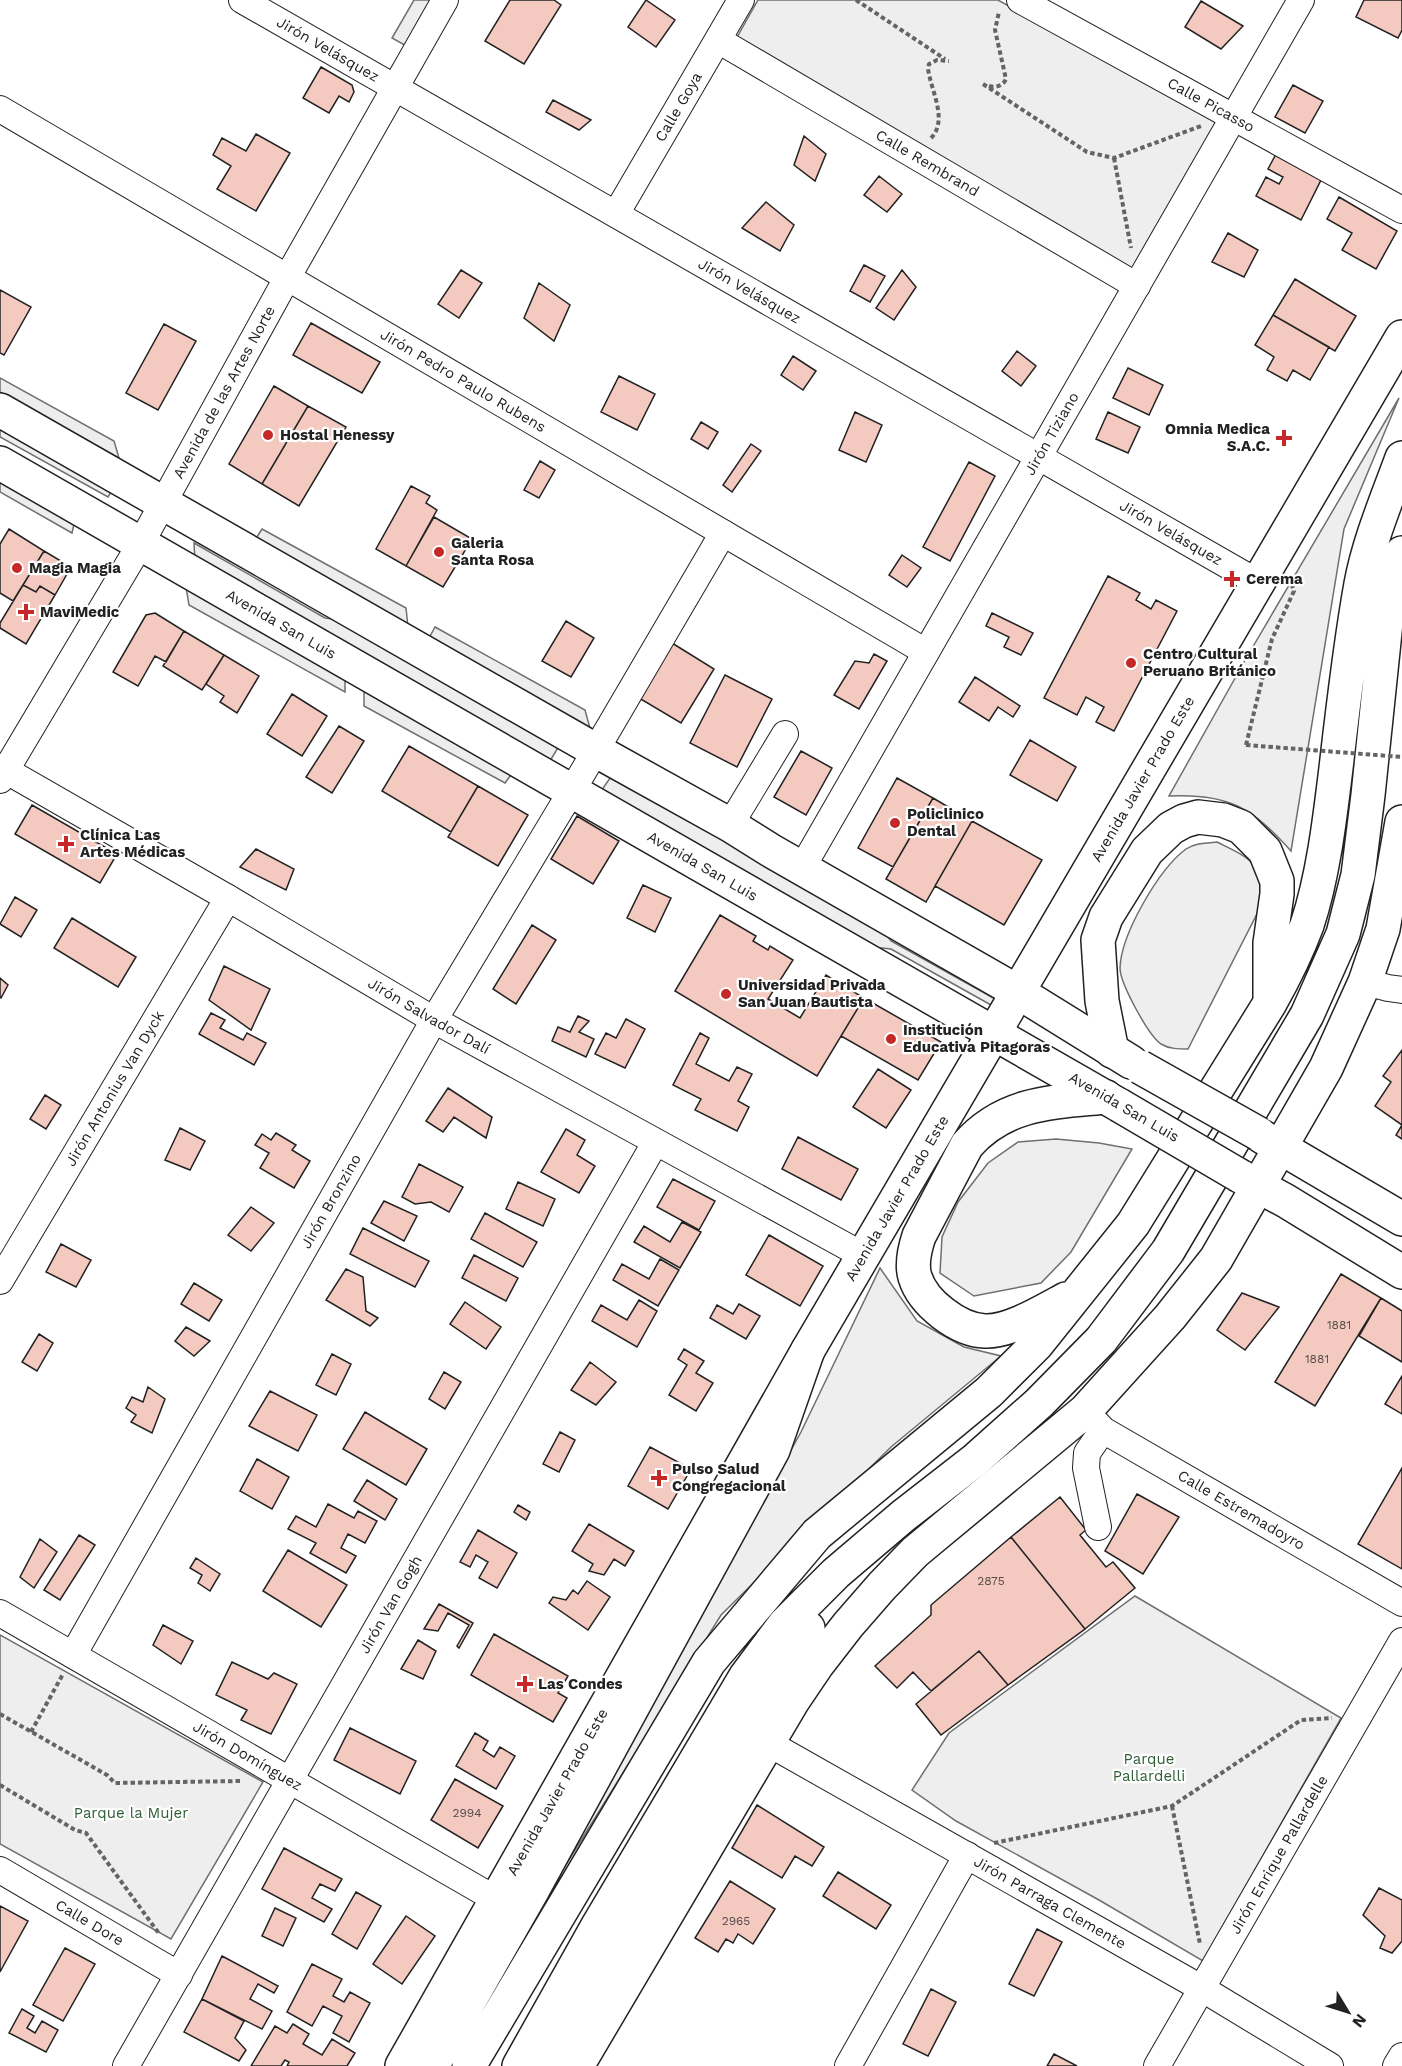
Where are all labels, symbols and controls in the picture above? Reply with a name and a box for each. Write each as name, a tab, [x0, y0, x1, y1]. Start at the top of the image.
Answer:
street label: Jirón Velásquez	[273, 13, 382, 86]
street label: Calle Goya	[651, 69, 706, 145]
street label: Calle Picasso	[1164, 74, 1258, 136]
street label: Calle Rembrand	[873, 126, 983, 200]
street label: Jirón Velásquez	[695, 255, 804, 327]
street label: Avenida de las Artes Norte	[169, 303, 279, 482]
street label: Jirón Pedro Paulo Rubens	[377, 325, 549, 436]
street label: Jirón Tiziano	[1021, 389, 1083, 478]
place label: Omnia Medica S.A.C.	[1165, 420, 1270, 455]
place label: Hostal Henessy	[280, 426, 395, 444]
marker: Hostal Henessy	[261, 428, 275, 442]
marker: Omnia Medica S.A.C.	[1275, 429, 1293, 447]
street label: Jirón Velásquez	[1117, 496, 1226, 569]
place label: Galeria Santa Rosa	[451, 534, 534, 569]
marker: Galeria Santa Rosa	[432, 545, 446, 559]
place label: Magia Magia	[29, 559, 121, 577]
marker: Magia Magia	[10, 561, 24, 575]
marker: Cerema	[1223, 570, 1241, 588]
place label: Cerema	[1246, 570, 1303, 588]
street label: Avenida San Luis	[223, 586, 339, 663]
marker: MaviMedic	[17, 603, 35, 621]
place label: MaviMedic	[40, 603, 120, 621]
place label: Centro Cultural Peruano Británico	[1143, 645, 1276, 680]
marker: Centro Cultural Peruano Británico	[1124, 656, 1138, 670]
street label: Avenida Javier Prado Este	[1087, 693, 1198, 865]
place label: Policlinico Dental	[907, 805, 984, 840]
marker: Policlinico Dental	[888, 816, 902, 830]
place label: Clínica Las Artes Médicas	[80, 826, 185, 861]
street label: Avenida San Luis	[644, 827, 761, 905]
marker: Clínica Las Artes Médicas	[57, 835, 75, 853]
street label: Jirón Salvador Dalí	[365, 974, 493, 1058]
place label: Universidad Privada San Juan Bautista	[738, 976, 886, 1011]
marker: Universidad Privada San Juan Bautista	[719, 987, 733, 1001]
street label: Jirón Antonius Van Dyck	[61, 1007, 168, 1170]
place label: Institución Educativa Pitagoras	[903, 1021, 1050, 1056]
marker: Institución Educativa Pitagoras	[884, 1032, 898, 1046]
street label: Avenida San Luis	[1066, 1068, 1182, 1146]
street label: Avenida Javier Prado Este	[841, 1112, 953, 1284]
street label: Jirón Bronzino	[297, 1151, 365, 1252]
house number: 1881	[1327, 1318, 1351, 1332]
house number: 1881	[1305, 1352, 1329, 1366]
place label: Pulso Salud Congregacional	[672, 1460, 786, 1495]
street label: Calle Estremadoyro	[1175, 1466, 1308, 1554]
marker: Pulso Salud Congregacional	[650, 1469, 668, 1487]
street label: Jirón Van Gogh	[355, 1552, 426, 1657]
house number: 2875	[977, 1574, 1005, 1588]
marker: Las Condes	[516, 1675, 534, 1693]
place label: Las Condes	[538, 1675, 623, 1693]
street label: Avenida Javier Prado Este	[503, 1705, 612, 1879]
street label: Jirón Domínguez	[190, 1717, 305, 1795]
park label: Parque Pallardelli	[1113, 1750, 1185, 1785]
street label: Jirón Enrique Pallardelle	[1226, 1772, 1332, 1937]
park label: Parque la Mujer	[74, 1804, 188, 1822]
house number: 2994	[452, 1806, 482, 1820]
street label: Jirón Parraga Clemente	[971, 1852, 1129, 1953]
street label: Calle Dore	[52, 1896, 127, 1950]
house number: 2965	[722, 1914, 750, 1928]
north arrow	[1318, 1982, 1378, 2042]
text: N	[1348, 2010, 1371, 2031]

